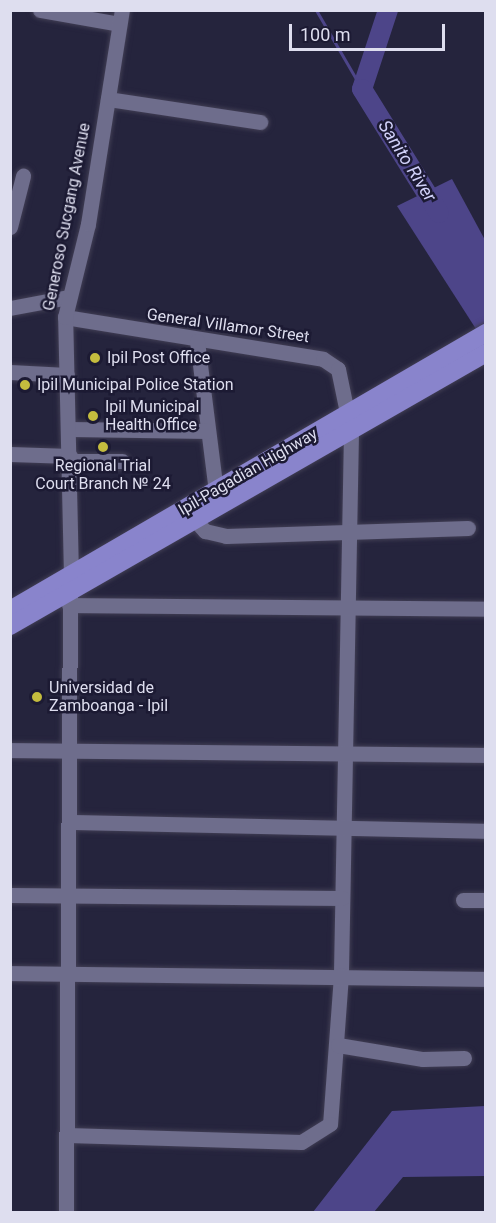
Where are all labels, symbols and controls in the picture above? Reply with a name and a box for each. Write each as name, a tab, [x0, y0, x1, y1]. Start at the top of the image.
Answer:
scale bar	[292, 12, 448, 50]
text: 100 m	[300, 24, 351, 45]
water label: Sanito River	[373, 116, 441, 206]
street label: Generoso Sucgang Avenue	[39, 121, 95, 313]
street label: General Villamor Street	[146, 305, 310, 347]
place label: Ipil Post Office	[107, 348, 210, 368]
marker: Ipil Post Office	[88, 351, 102, 365]
place label: Ipil Municipal Police Station	[37, 375, 234, 395]
marker: Ipil Municipal Police Station	[18, 378, 32, 392]
place label: Ipil Municipal Health Office	[105, 397, 199, 435]
marker: Ipil Municipal Health Office	[86, 409, 100, 423]
street label: Ipil-Pagadian Highway	[175, 424, 321, 520]
marker: Regional Trial Court Branch № 24	[96, 440, 110, 454]
place label: Regional Trial Court Branch № 24	[35, 456, 171, 494]
place label: Universidad de Zamboanga - Ipil	[49, 678, 168, 716]
marker: Universidad de Zamboanga - Ipil	[30, 690, 44, 704]

